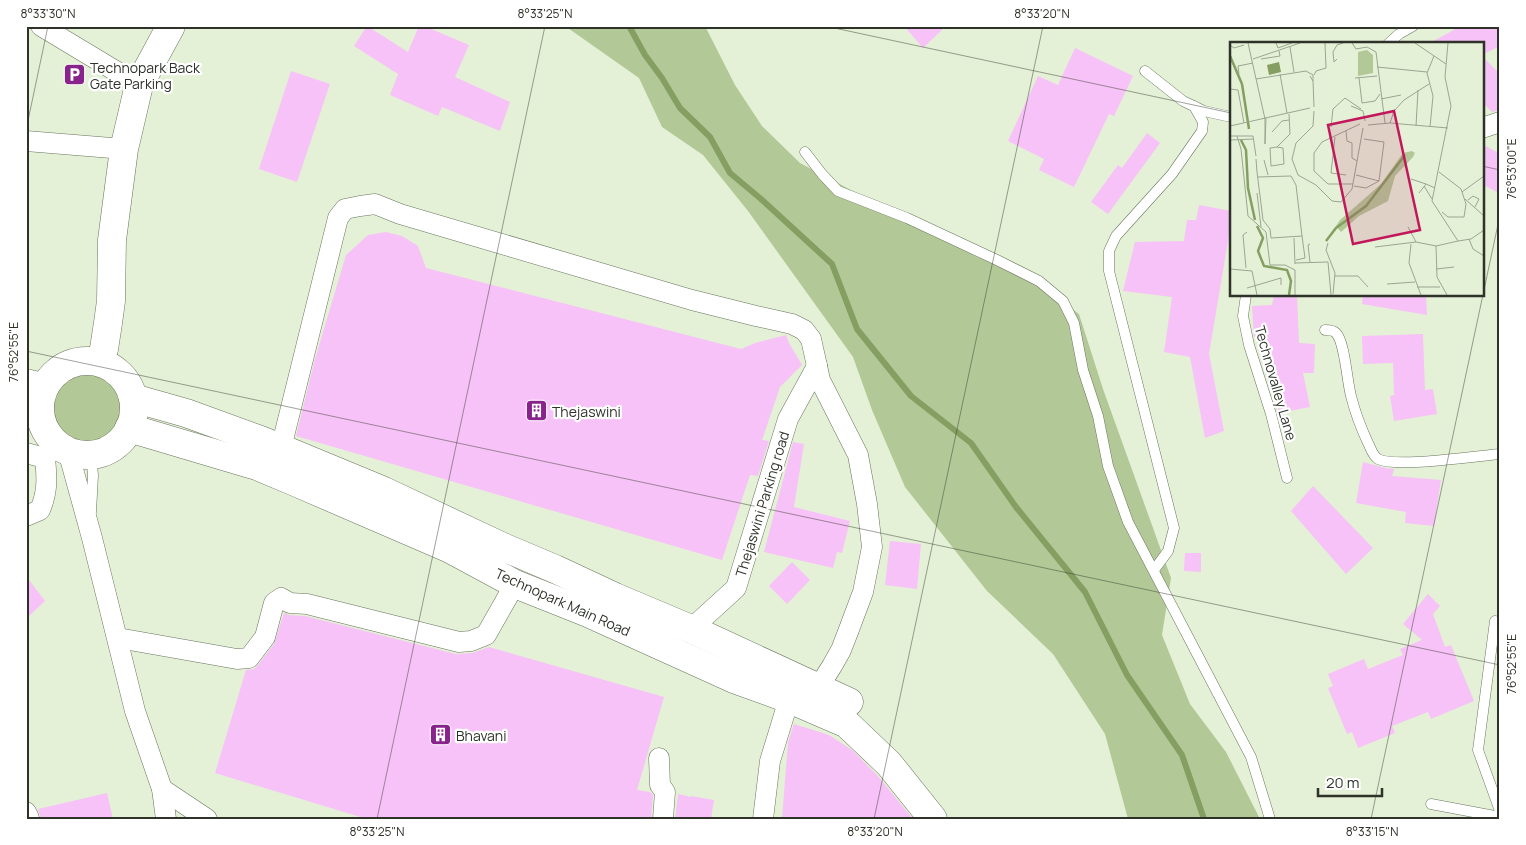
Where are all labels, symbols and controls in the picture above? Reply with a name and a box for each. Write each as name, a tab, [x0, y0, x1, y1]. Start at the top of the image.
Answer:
text: 8°33'30"N	[20, 5, 76, 22]
text: 8°33'25"N	[518, 5, 572, 22]
text: 8°33'20"N	[1014, 5, 1070, 22]
inset map	[1230, 42, 1484, 296]
place label: Technopark Back Gate Parking	[90, 58, 201, 93]
parking icon: Technopark Back Gate Parking	[62, 63, 86, 87]
text: 76°53'00"E	[1503, 138, 1520, 200]
text: 76°52'55"E	[5, 322, 22, 382]
street label: Technovalley Lane	[1251, 323, 1301, 443]
building icon: Thejaswini	[524, 399, 548, 423]
place label: Thejaswini	[552, 402, 621, 421]
street label: Thejaswini Parking road	[731, 429, 793, 579]
street label: Technopark Main Road	[492, 564, 634, 640]
text: 76°52'55"E	[1503, 634, 1520, 694]
building icon: Bhavani	[428, 723, 452, 747]
place label: Bhavani	[456, 726, 506, 745]
scale bar	[1318, 765, 1382, 797]
text: 20 m	[1326, 772, 1359, 793]
text: 8°33'25"N	[350, 823, 404, 840]
text: 8°33'20"N	[847, 823, 903, 840]
text: 8°33'15"N	[1346, 823, 1398, 840]

